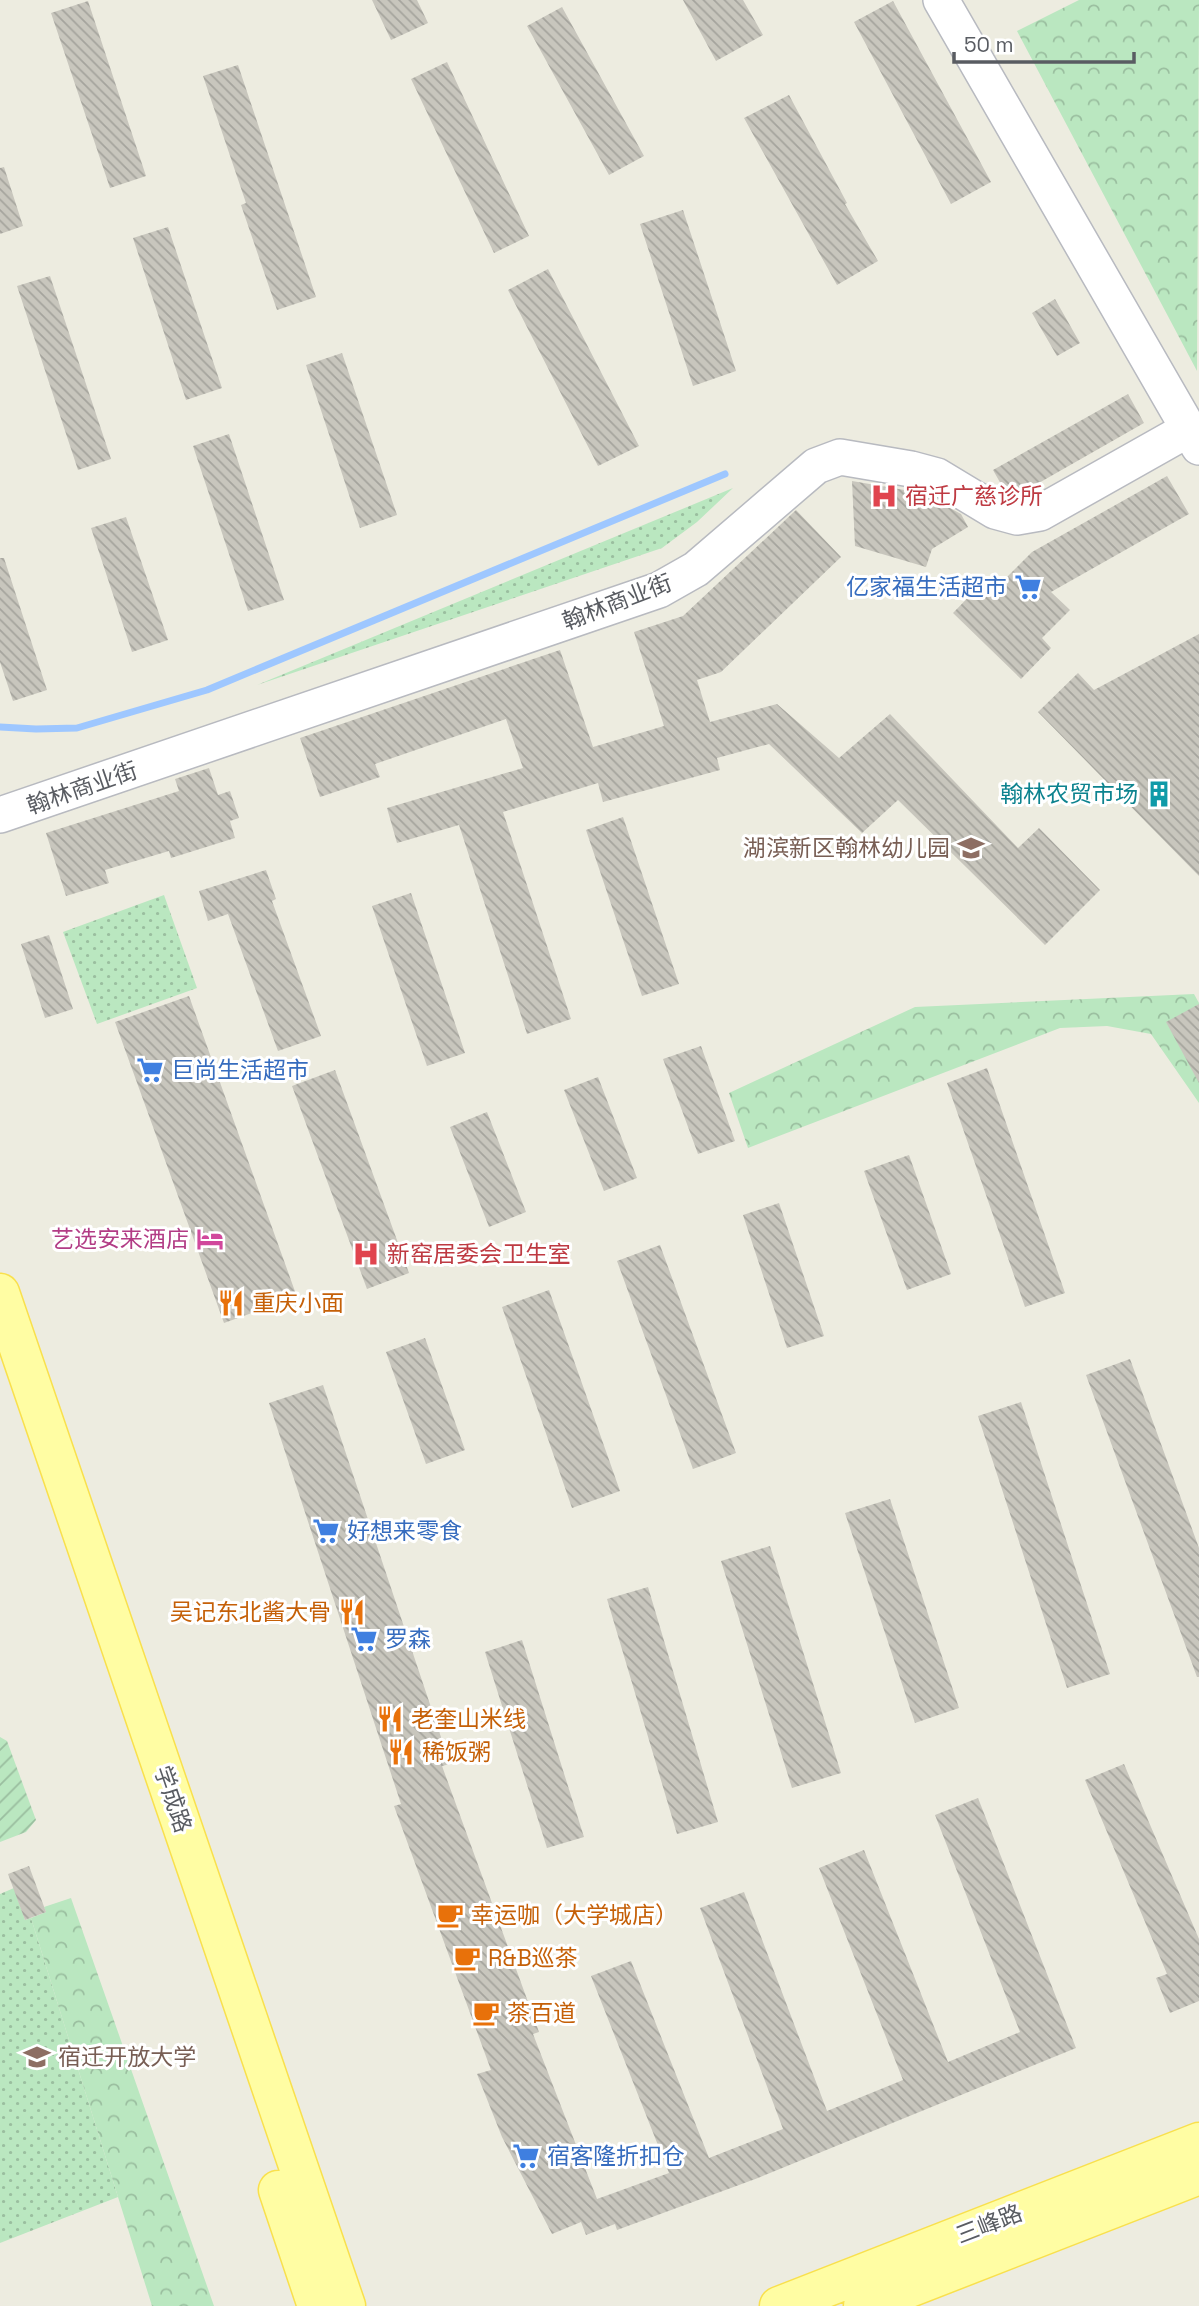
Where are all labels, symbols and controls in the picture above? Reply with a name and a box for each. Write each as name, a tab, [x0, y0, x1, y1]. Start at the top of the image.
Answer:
scale bar	[954, 21, 1134, 65]
text: 50 m	[964, 31, 1014, 58]
hospital icon: 宿迁广慈诊所	[869, 481, 899, 511]
place label: 宿迁广慈诊所	[905, 481, 1043, 511]
street label: 翰林商业街	[558, 567, 676, 637]
place label: 亿家福生活超市	[846, 572, 1007, 602]
supermarket icon: 亿家福生活超市	[1013, 572, 1043, 602]
street label: 翰林商业街	[23, 755, 141, 821]
place label: 翰林农贸市场	[1000, 779, 1138, 809]
building icon: 翰林农贸市场	[1144, 779, 1174, 809]
place label: 湖滨新区翰林幼儿园	[743, 833, 950, 863]
school or university icon: 湖滨新区翰林幼儿园	[956, 833, 986, 863]
supermarket icon: 巨尚生活超市	[135, 1055, 165, 1085]
place label: 巨尚生活超市	[171, 1055, 309, 1085]
place label: 艺选安来酒店	[51, 1224, 189, 1254]
hotel icon: 艺选安来酒店	[195, 1224, 225, 1254]
hospital icon: 新窑居委会卫生室	[351, 1239, 381, 1269]
place label: 新窑居委会卫生室	[387, 1239, 571, 1269]
restaurant icon: 重庆小面	[216, 1288, 246, 1318]
place label: 重庆小面	[252, 1288, 344, 1318]
supermarket icon: 好想来零食	[311, 1516, 341, 1546]
place label: 好想来零食	[347, 1516, 462, 1546]
place label: 吴记东北酱大骨	[170, 1597, 331, 1627]
restaurant icon: 吴记东北酱大骨	[337, 1597, 367, 1627]
supermarket icon: 罗森	[349, 1624, 379, 1654]
place label: 罗森	[385, 1624, 431, 1654]
restaurant icon: 老奎山米线	[375, 1704, 405, 1734]
place label: 老奎山米线	[411, 1704, 526, 1734]
restaurant icon: 稀饭粥	[386, 1737, 416, 1767]
place label: 稀饭粥	[422, 1737, 491, 1767]
street label: 学成路	[148, 1761, 198, 1837]
cafe icon: 幸运咖（大学城店）	[435, 1900, 465, 1930]
place label: 幸运咖（大学城店）	[471, 1900, 678, 1930]
cafe icon: R&B巡茶	[452, 1943, 482, 1973]
place label: R&B巡茶	[488, 1943, 578, 1973]
cafe icon: 茶百道	[471, 1998, 501, 2028]
place label: 茶百道	[507, 1998, 576, 2028]
school or university icon: 宿迁开放大学	[22, 2042, 52, 2072]
place label: 宿迁开放大学	[58, 2042, 196, 2072]
supermarket icon: 宿客隆折扣仓	[511, 2141, 541, 2171]
place label: 宿客隆折扣仓	[547, 2141, 685, 2171]
street label: 三峰路	[951, 2198, 1027, 2250]

